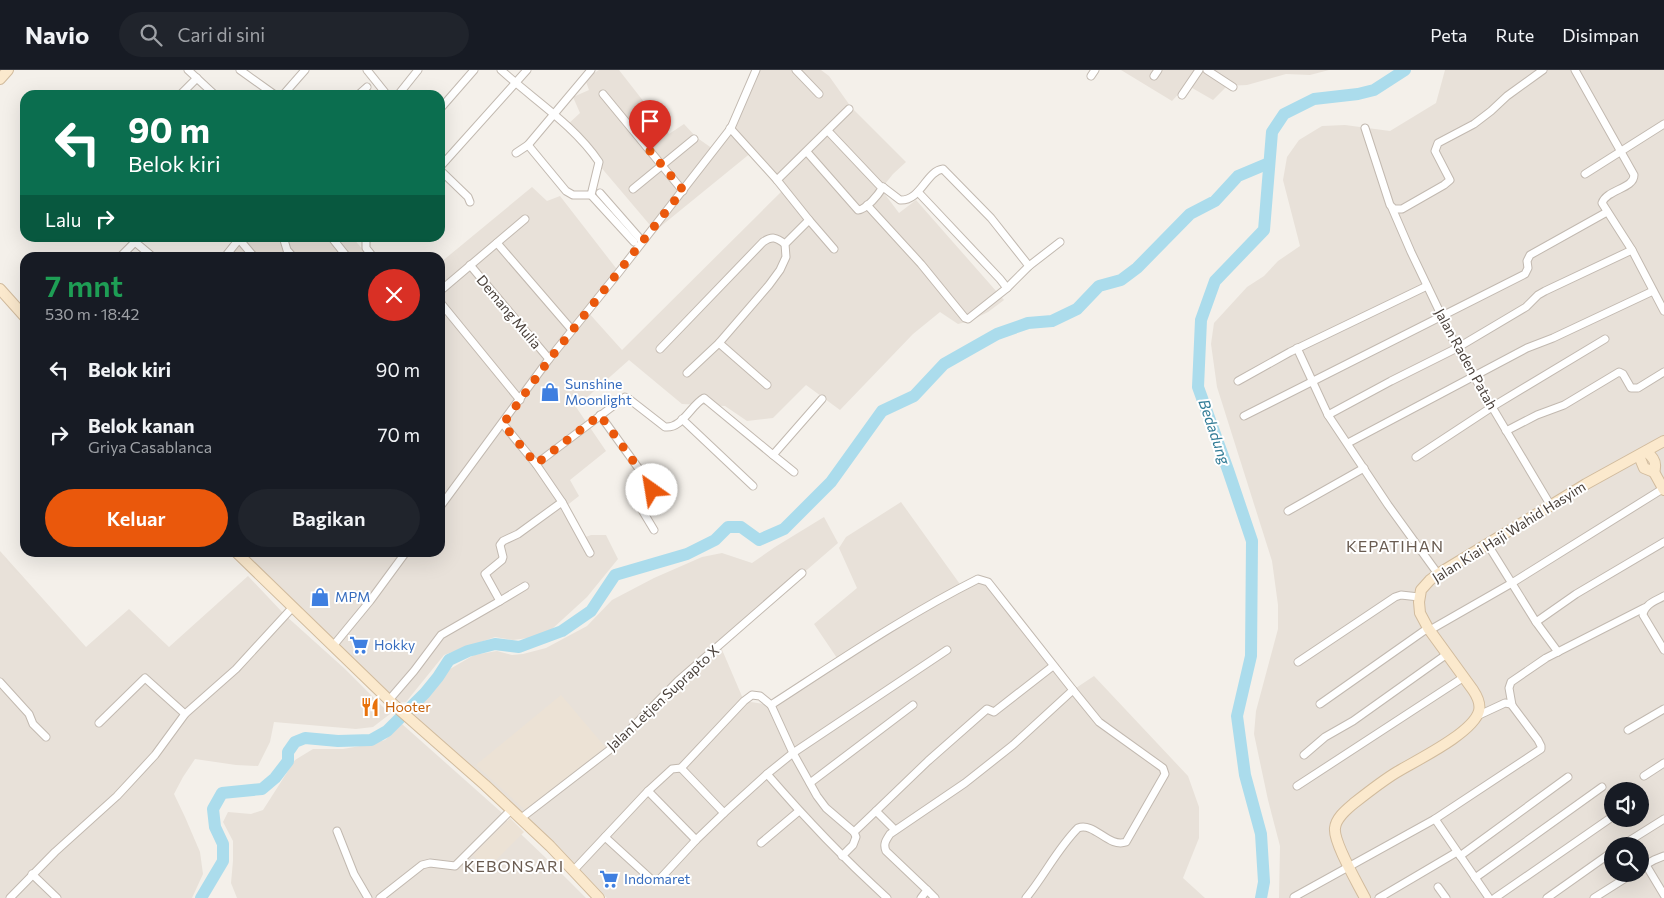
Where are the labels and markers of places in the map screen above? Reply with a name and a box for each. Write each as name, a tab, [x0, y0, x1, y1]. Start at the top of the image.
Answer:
pin	[629, 100, 671, 151]
place label: Sunshine Moonlight	[565, 375, 632, 408]
shop icon: Sunshine Moonlight	[539, 381, 561, 403]
shop icon: MPM	[309, 586, 331, 608]
place label: MPM	[335, 588, 370, 605]
supermarket icon: Hokky	[348, 634, 370, 656]
place label: Hokky	[374, 636, 415, 653]
restaurant icon: Hooter	[359, 696, 381, 718]
place label: Hooter	[385, 698, 431, 715]
supermarket icon: Indomaret	[598, 868, 620, 890]
place label: Indomaret	[624, 870, 691, 887]

